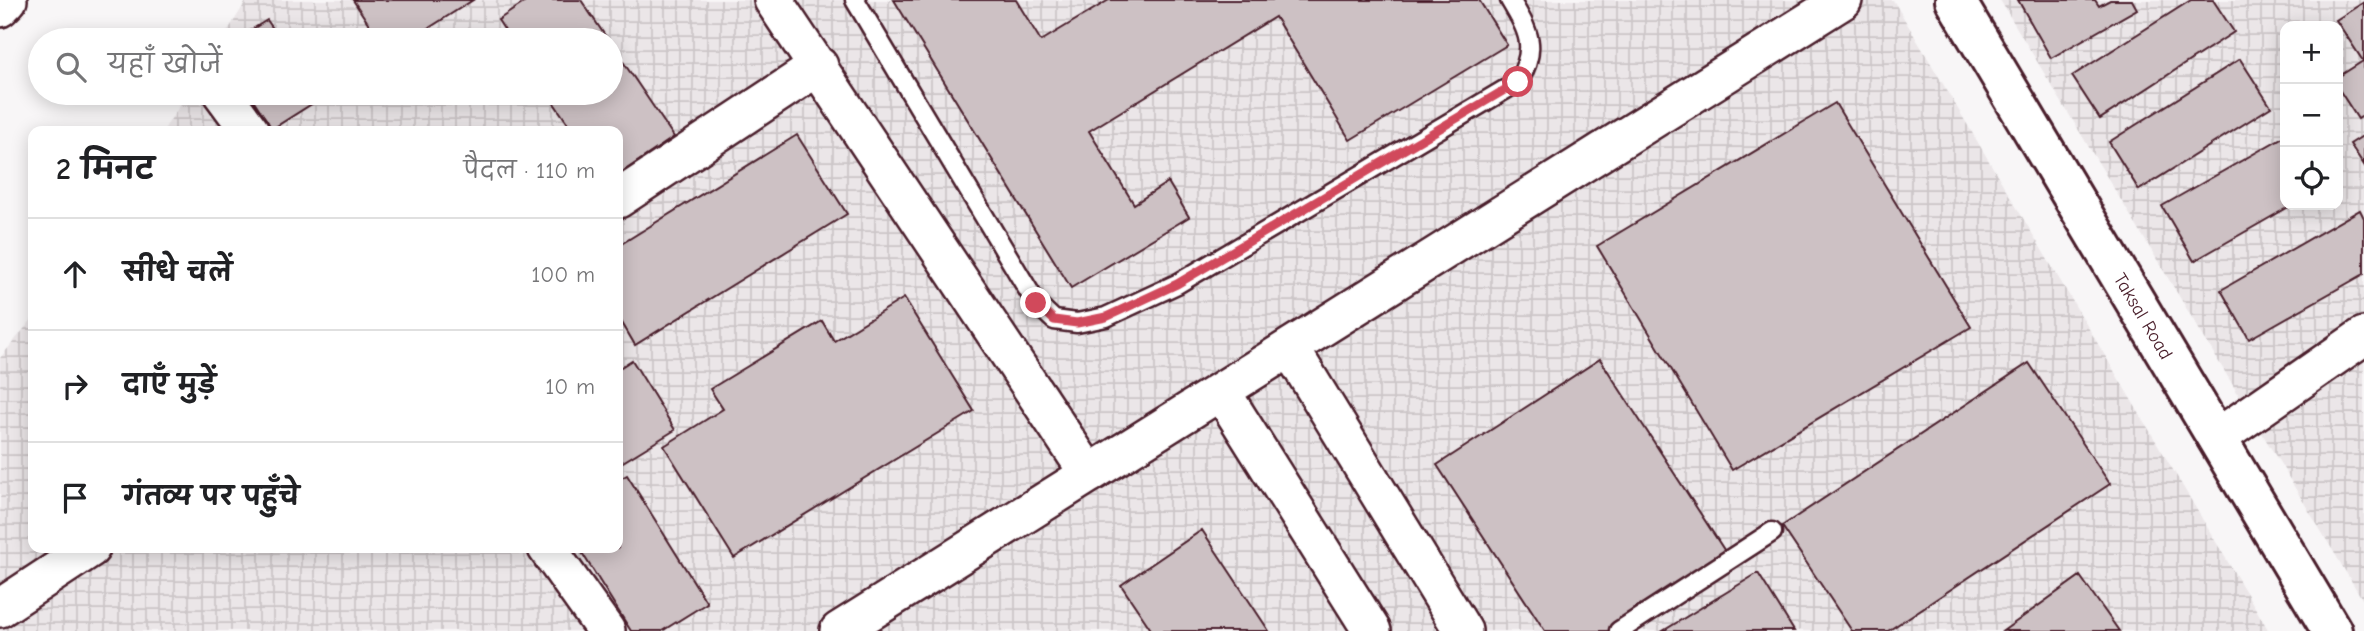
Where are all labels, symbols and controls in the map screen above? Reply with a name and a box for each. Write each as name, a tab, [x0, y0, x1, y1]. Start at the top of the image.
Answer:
map controls	[2280, 21, 2343, 210]
button: +	[2280, 21, 2343, 84]
search box	[28, 28, 623, 105]
icon: search	[52, 48, 90, 86]
text: यहाँ खोजें	[108, 50, 222, 80]
route start	[1502, 66, 1533, 97]
button: −	[2280, 84, 2343, 147]
button: locate	[2280, 147, 2343, 210]
text: 2 मिनट	[56, 152, 154, 187]
text: पैदल · 110 m	[463, 157, 595, 184]
icon: ahead	[56, 255, 94, 293]
text: सीधे चलें	[123, 258, 232, 288]
text: 100 m	[531, 261, 595, 288]
street label: Taksal Road	[2109, 269, 2177, 363]
route end	[1020, 287, 1051, 318]
icon: right	[56, 367, 94, 405]
text: दाएँ मुड़ें	[123, 370, 216, 400]
text: 10 m	[545, 373, 595, 400]
icon: arrive	[56, 479, 94, 517]
text: गंतव्य पर पहुँचे	[123, 482, 300, 512]

